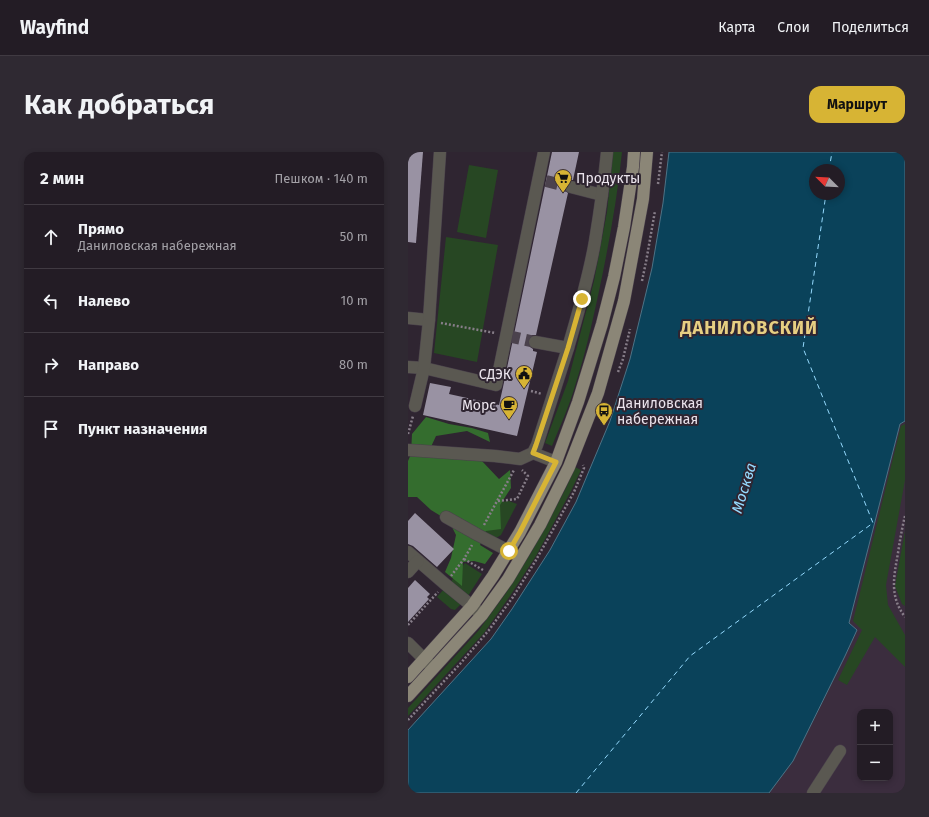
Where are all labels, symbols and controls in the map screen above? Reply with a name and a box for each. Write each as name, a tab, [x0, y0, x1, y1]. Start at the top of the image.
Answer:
text: Wayfind	[20, 16, 89, 39]
text: Карта	[718, 19, 755, 36]
text: Слои	[777, 19, 810, 36]
text: Поделиться	[832, 19, 909, 36]
button: Маршрут	[809, 86, 905, 123]
text: Как добраться	[24, 88, 214, 121]
north arrow	[809, 164, 845, 200]
text: 2 мин	[40, 168, 84, 189]
supermarket icon: Продукты	[553, 168, 573, 193]
place label: Продукты	[576, 170, 640, 187]
text: Пешком · 140 m	[274, 171, 368, 186]
text: Прямо	[78, 220, 124, 238]
icon: ahead	[40, 226, 62, 248]
text: 50 m	[340, 229, 368, 244]
text: Даниловская набережная	[78, 238, 237, 253]
icon: left	[40, 290, 62, 312]
route end	[573, 290, 591, 308]
text: Налево	[78, 292, 130, 310]
text: 10 m	[341, 293, 368, 308]
district label: ДАНИЛОВСКИЙ	[679, 316, 818, 339]
icon: right	[40, 354, 62, 376]
text: Направо	[78, 356, 139, 374]
text: 80 m	[339, 357, 368, 372]
public building icon: СДЭК	[514, 364, 534, 389]
place label: СДЭК	[479, 366, 512, 383]
cafe icon: Морс	[499, 395, 519, 420]
place label: Даниловская набережная	[616, 395, 703, 428]
place label: Морс	[462, 397, 496, 414]
bus stop icon: Даниловская набережная	[594, 401, 614, 426]
icon: arrive	[40, 418, 62, 440]
text: Пункт назначения	[78, 420, 207, 438]
water label: Москва	[728, 461, 760, 515]
route start	[500, 542, 518, 560]
map controls	[857, 709, 893, 781]
button: +	[857, 709, 893, 745]
button: −	[857, 745, 893, 781]

